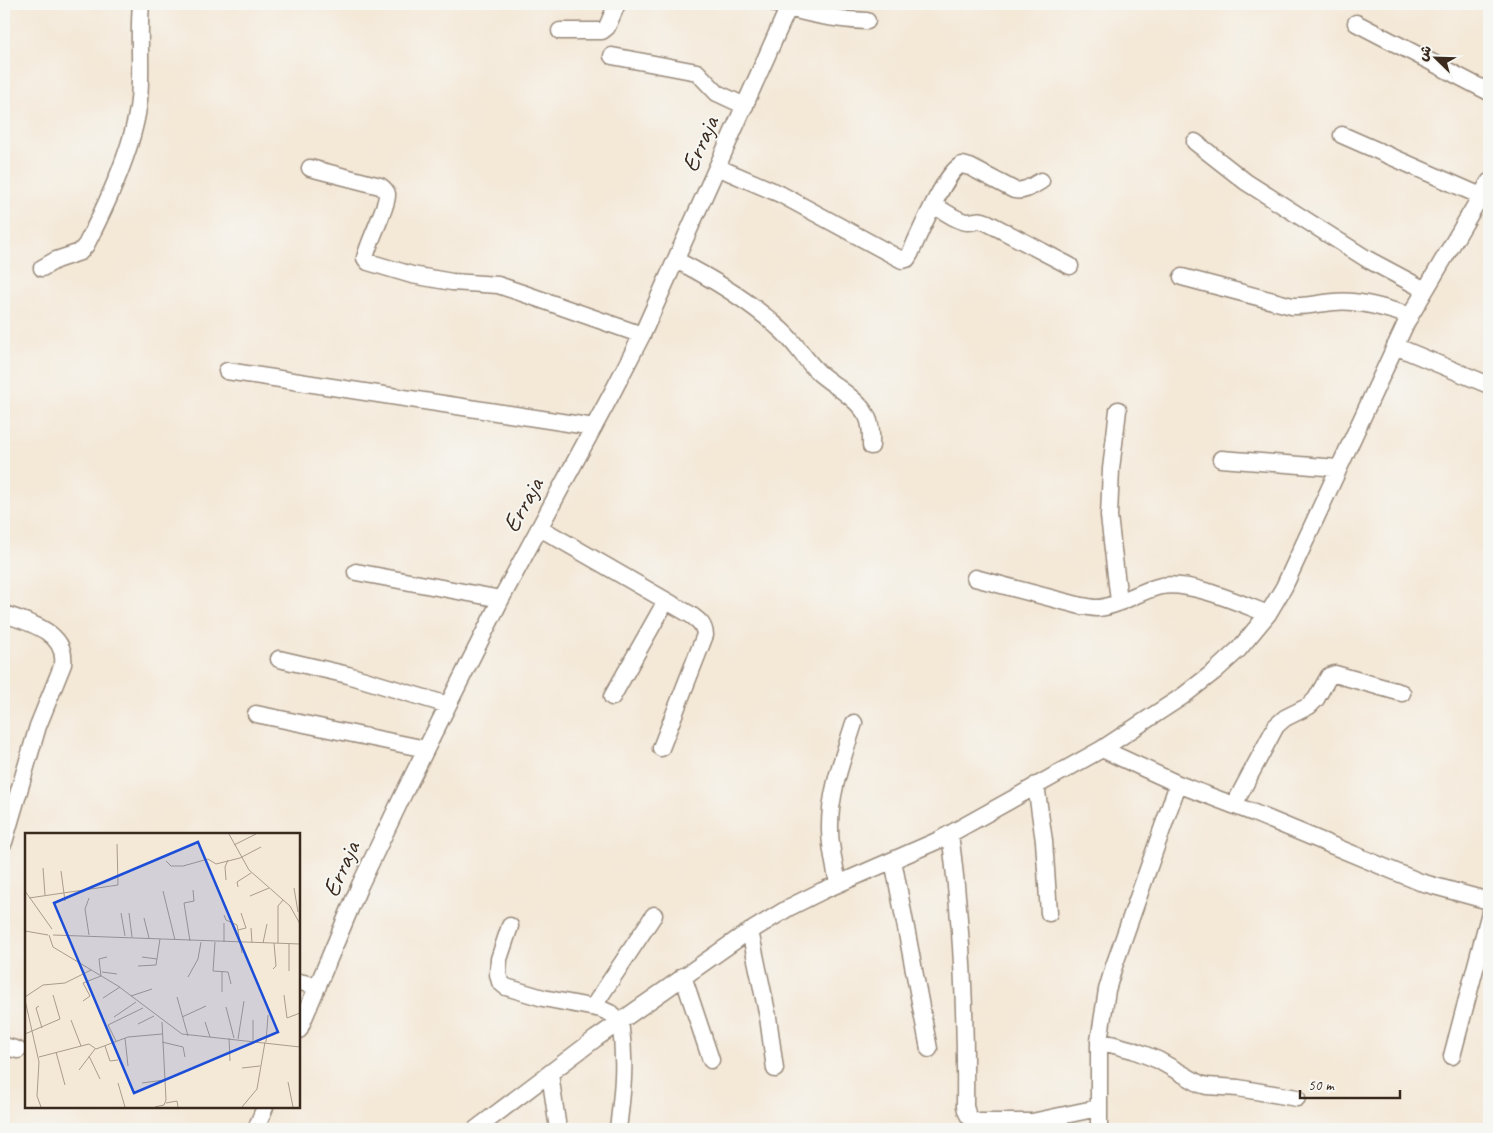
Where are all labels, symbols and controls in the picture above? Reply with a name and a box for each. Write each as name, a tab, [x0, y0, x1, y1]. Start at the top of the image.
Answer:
north arrow	[1410, 32, 1460, 82]
text: ش	[1414, 43, 1435, 64]
street label: Erraja	[674, 110, 727, 177]
street label: Erraja	[495, 470, 552, 538]
inset map	[25, 833, 300, 1108]
street label: Erraja	[315, 835, 368, 902]
scale bar	[1300, 1068, 1400, 1100]
text: 50 m	[1308, 1076, 1335, 1095]

